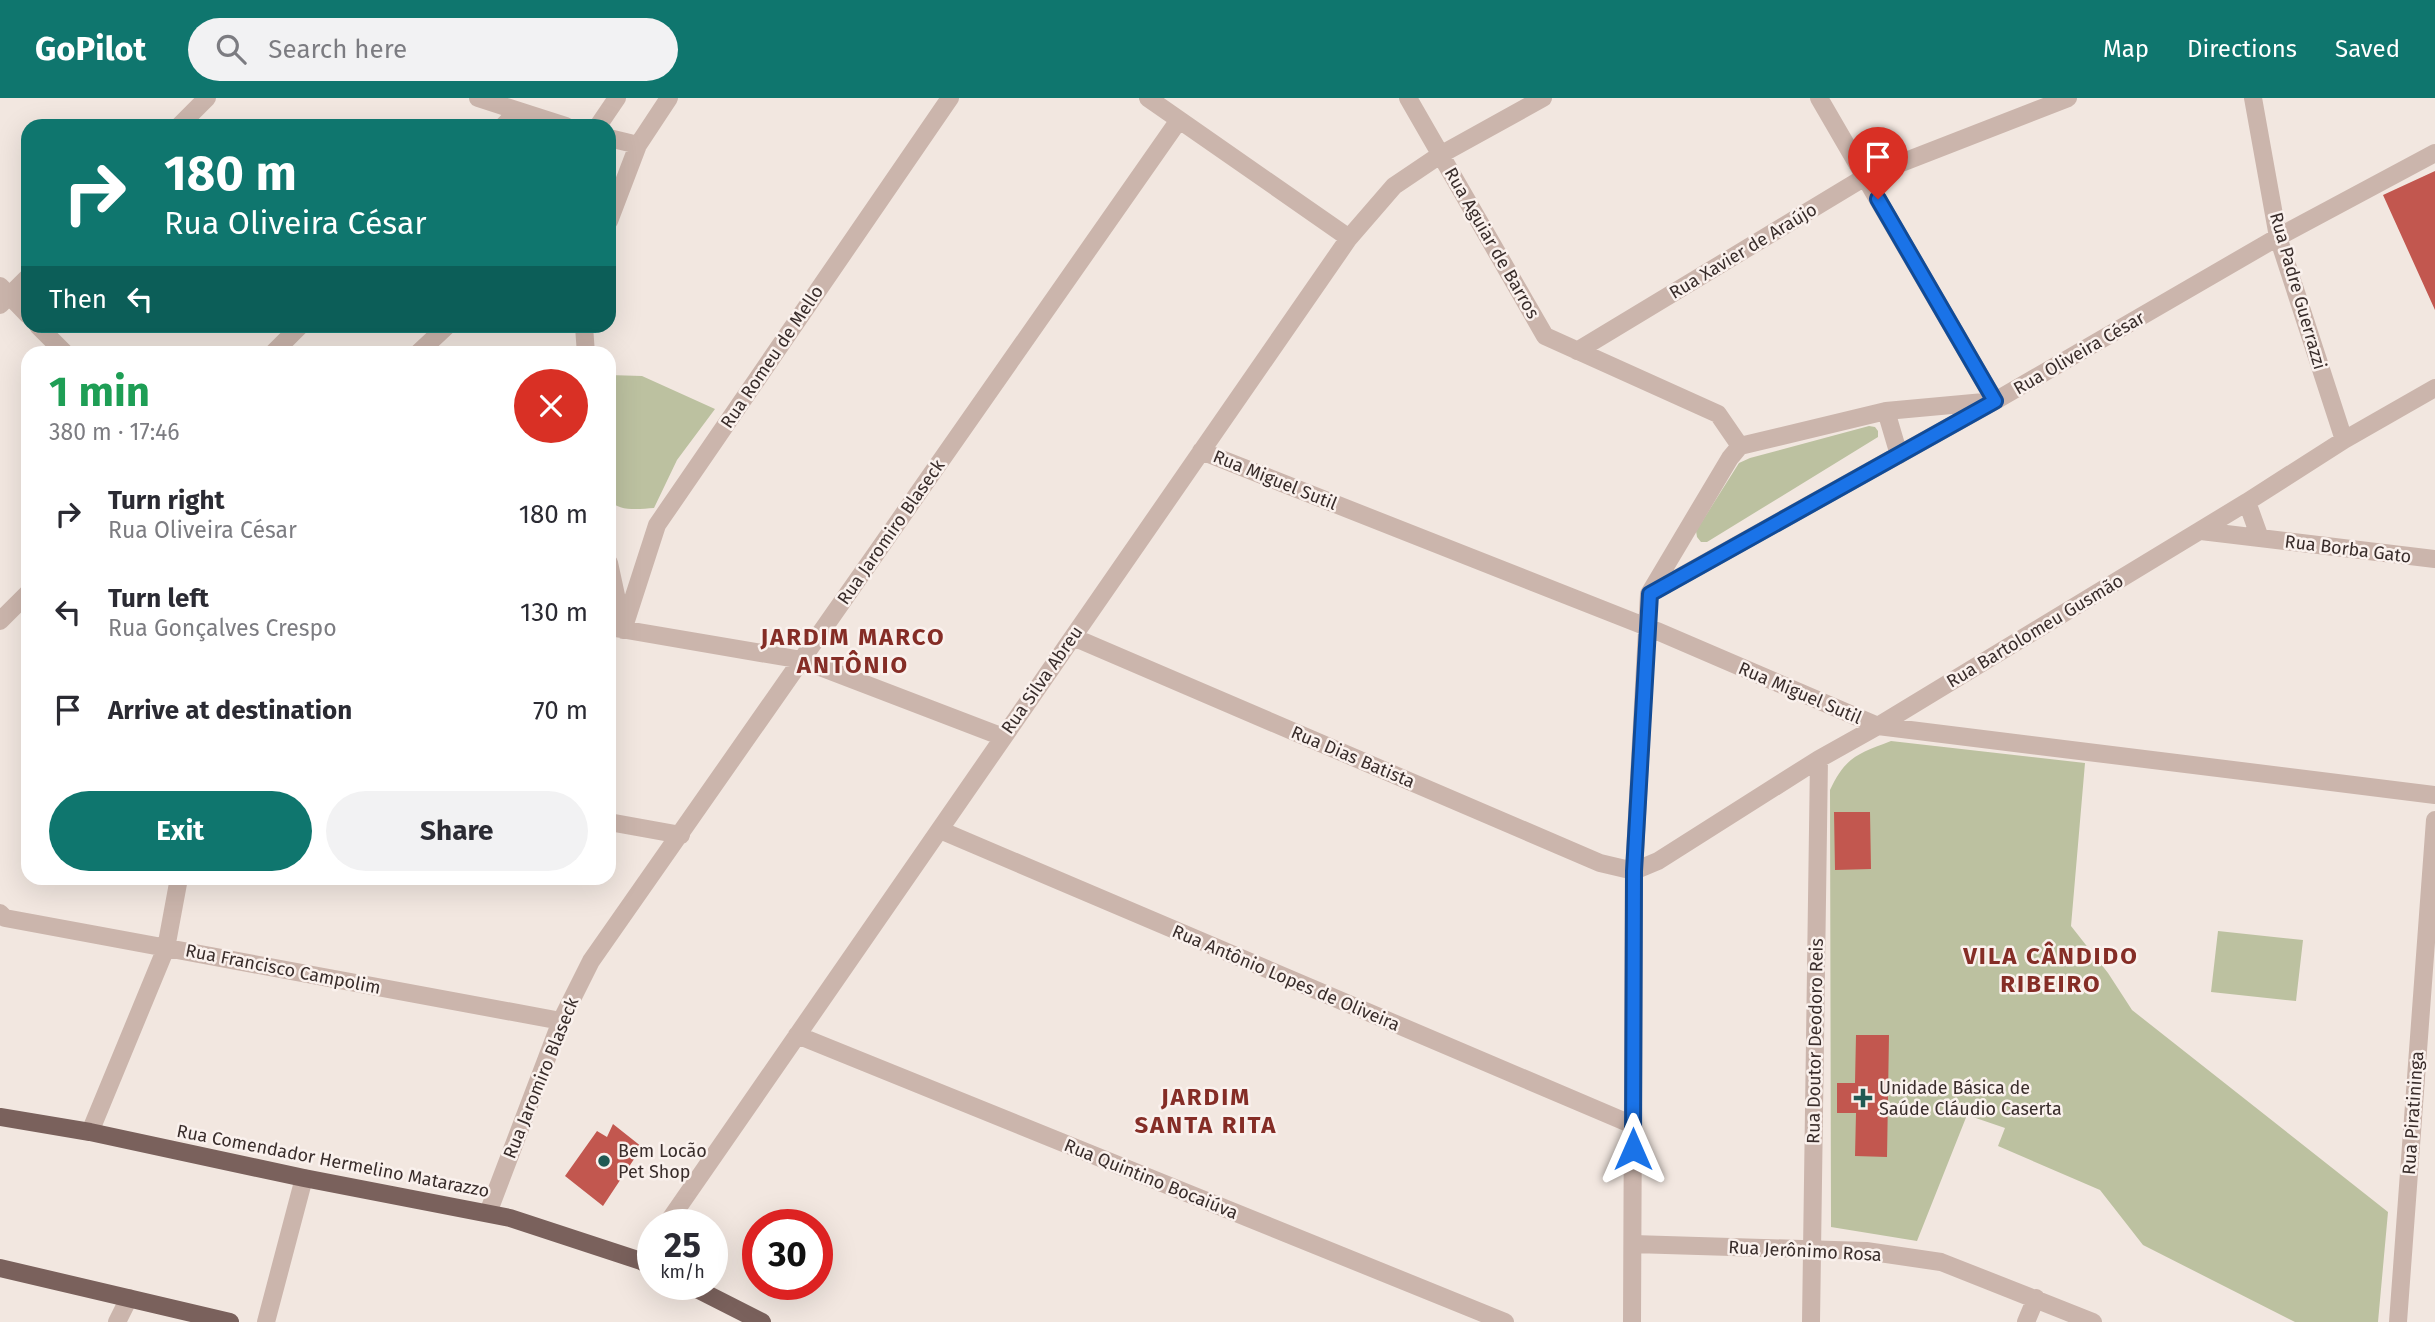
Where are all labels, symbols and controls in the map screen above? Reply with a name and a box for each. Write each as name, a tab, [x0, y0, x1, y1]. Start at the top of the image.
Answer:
search box	[188, 18, 678, 81]
text: GoPilot	[35, 29, 146, 69]
icon: search	[212, 30, 250, 68]
text: Search here	[268, 34, 407, 65]
text: Map	[2103, 35, 2149, 63]
text: Directions	[2187, 35, 2297, 63]
text: Saved	[2335, 35, 2400, 63]
pin	[1848, 127, 1908, 199]
icon: arrive	[1859, 138, 1897, 176]
text: 180 m	[164, 144, 297, 203]
icon: right	[49, 147, 140, 238]
street label: Rua Aguiar de Barros	[1440, 164, 1544, 322]
street label: Rua Xavier de Araújo	[1665, 198, 1821, 304]
text: Rua Oliveira César	[164, 204, 427, 242]
street label: Rua Padre Guerrazzi	[2265, 210, 2331, 372]
icon: left	[121, 280, 159, 318]
street label: Rua Romeu de Mello	[716, 281, 828, 433]
text: Then	[49, 284, 107, 315]
street label: Rua Oliveira César	[2010, 307, 2149, 399]
text: 1 min	[49, 367, 150, 417]
button: close	[514, 369, 588, 443]
text: 380 m · 17:46	[49, 418, 180, 446]
street label: Rua Miguel Sutil	[1210, 445, 1340, 515]
street label: Rua Jaromiro Blaseck	[833, 455, 950, 609]
text: Turn right	[108, 485, 225, 516]
icon: right	[49, 495, 87, 533]
text: 180 m	[519, 499, 588, 530]
text: Rua Oliveira César	[108, 516, 297, 544]
street label: Rua Borba Gato	[2283, 530, 2413, 568]
street label: Rua Bartolomeu Gusmão	[1943, 569, 2127, 693]
text: Turn left	[108, 583, 209, 614]
icon: left	[49, 593, 87, 631]
text: 130 m	[520, 597, 588, 628]
text: Rua Gonçalves Crespo	[108, 614, 337, 642]
street label: Rua Silva Abreu	[997, 622, 1087, 738]
district label: JARDIM MARCO ANTÔNIO	[759, 623, 946, 679]
street label: Rua Miguel Sutil	[1735, 657, 1865, 729]
icon: arrive	[49, 691, 87, 729]
text: Arrive at destination	[108, 695, 352, 726]
text: 70 m	[533, 695, 588, 726]
street label: Rua Dias Batista	[1288, 721, 1418, 793]
button: Exit	[49, 791, 312, 871]
button: Share	[326, 791, 588, 871]
street label: Rua Antônio Lopes de Oliveira	[1169, 920, 1403, 1036]
street label: Rua Doutor Deodoro Reis	[1802, 938, 1828, 1144]
street label: Rua Francisco Campolim	[183, 939, 383, 999]
district label: VILA CÂNDIDO RIBEIRO	[1962, 941, 2139, 998]
street label: Rua Jaromiro Blaseck	[499, 993, 584, 1162]
street label: Rua Piratininga	[2398, 1050, 2428, 1176]
place label: Unidade Básica de Saúde Cláudio Caserta	[1879, 1077, 2062, 1120]
district label: JARDIM SANTA RITA	[1134, 1083, 1278, 1139]
marker: Unidade Básica de Saúde Cláudio Caserta	[1853, 1088, 1873, 1108]
position arrow	[1596, 1112, 1670, 1186]
street label: Rua Comendador Hermelino Matarazzo	[175, 1120, 491, 1202]
street label: Rua Quintino Bocaiúva	[1061, 1134, 1241, 1224]
place label: Bem Locão Pet Shop	[618, 1140, 707, 1183]
marker: Bem Locão Pet Shop	[596, 1153, 612, 1169]
speed limit sign: 30	[742, 1209, 833, 1300]
text: 25	[664, 1224, 701, 1266]
street label: Rua Jerônimo Rosa	[1728, 1236, 1882, 1266]
text: km/h	[660, 1261, 705, 1283]

